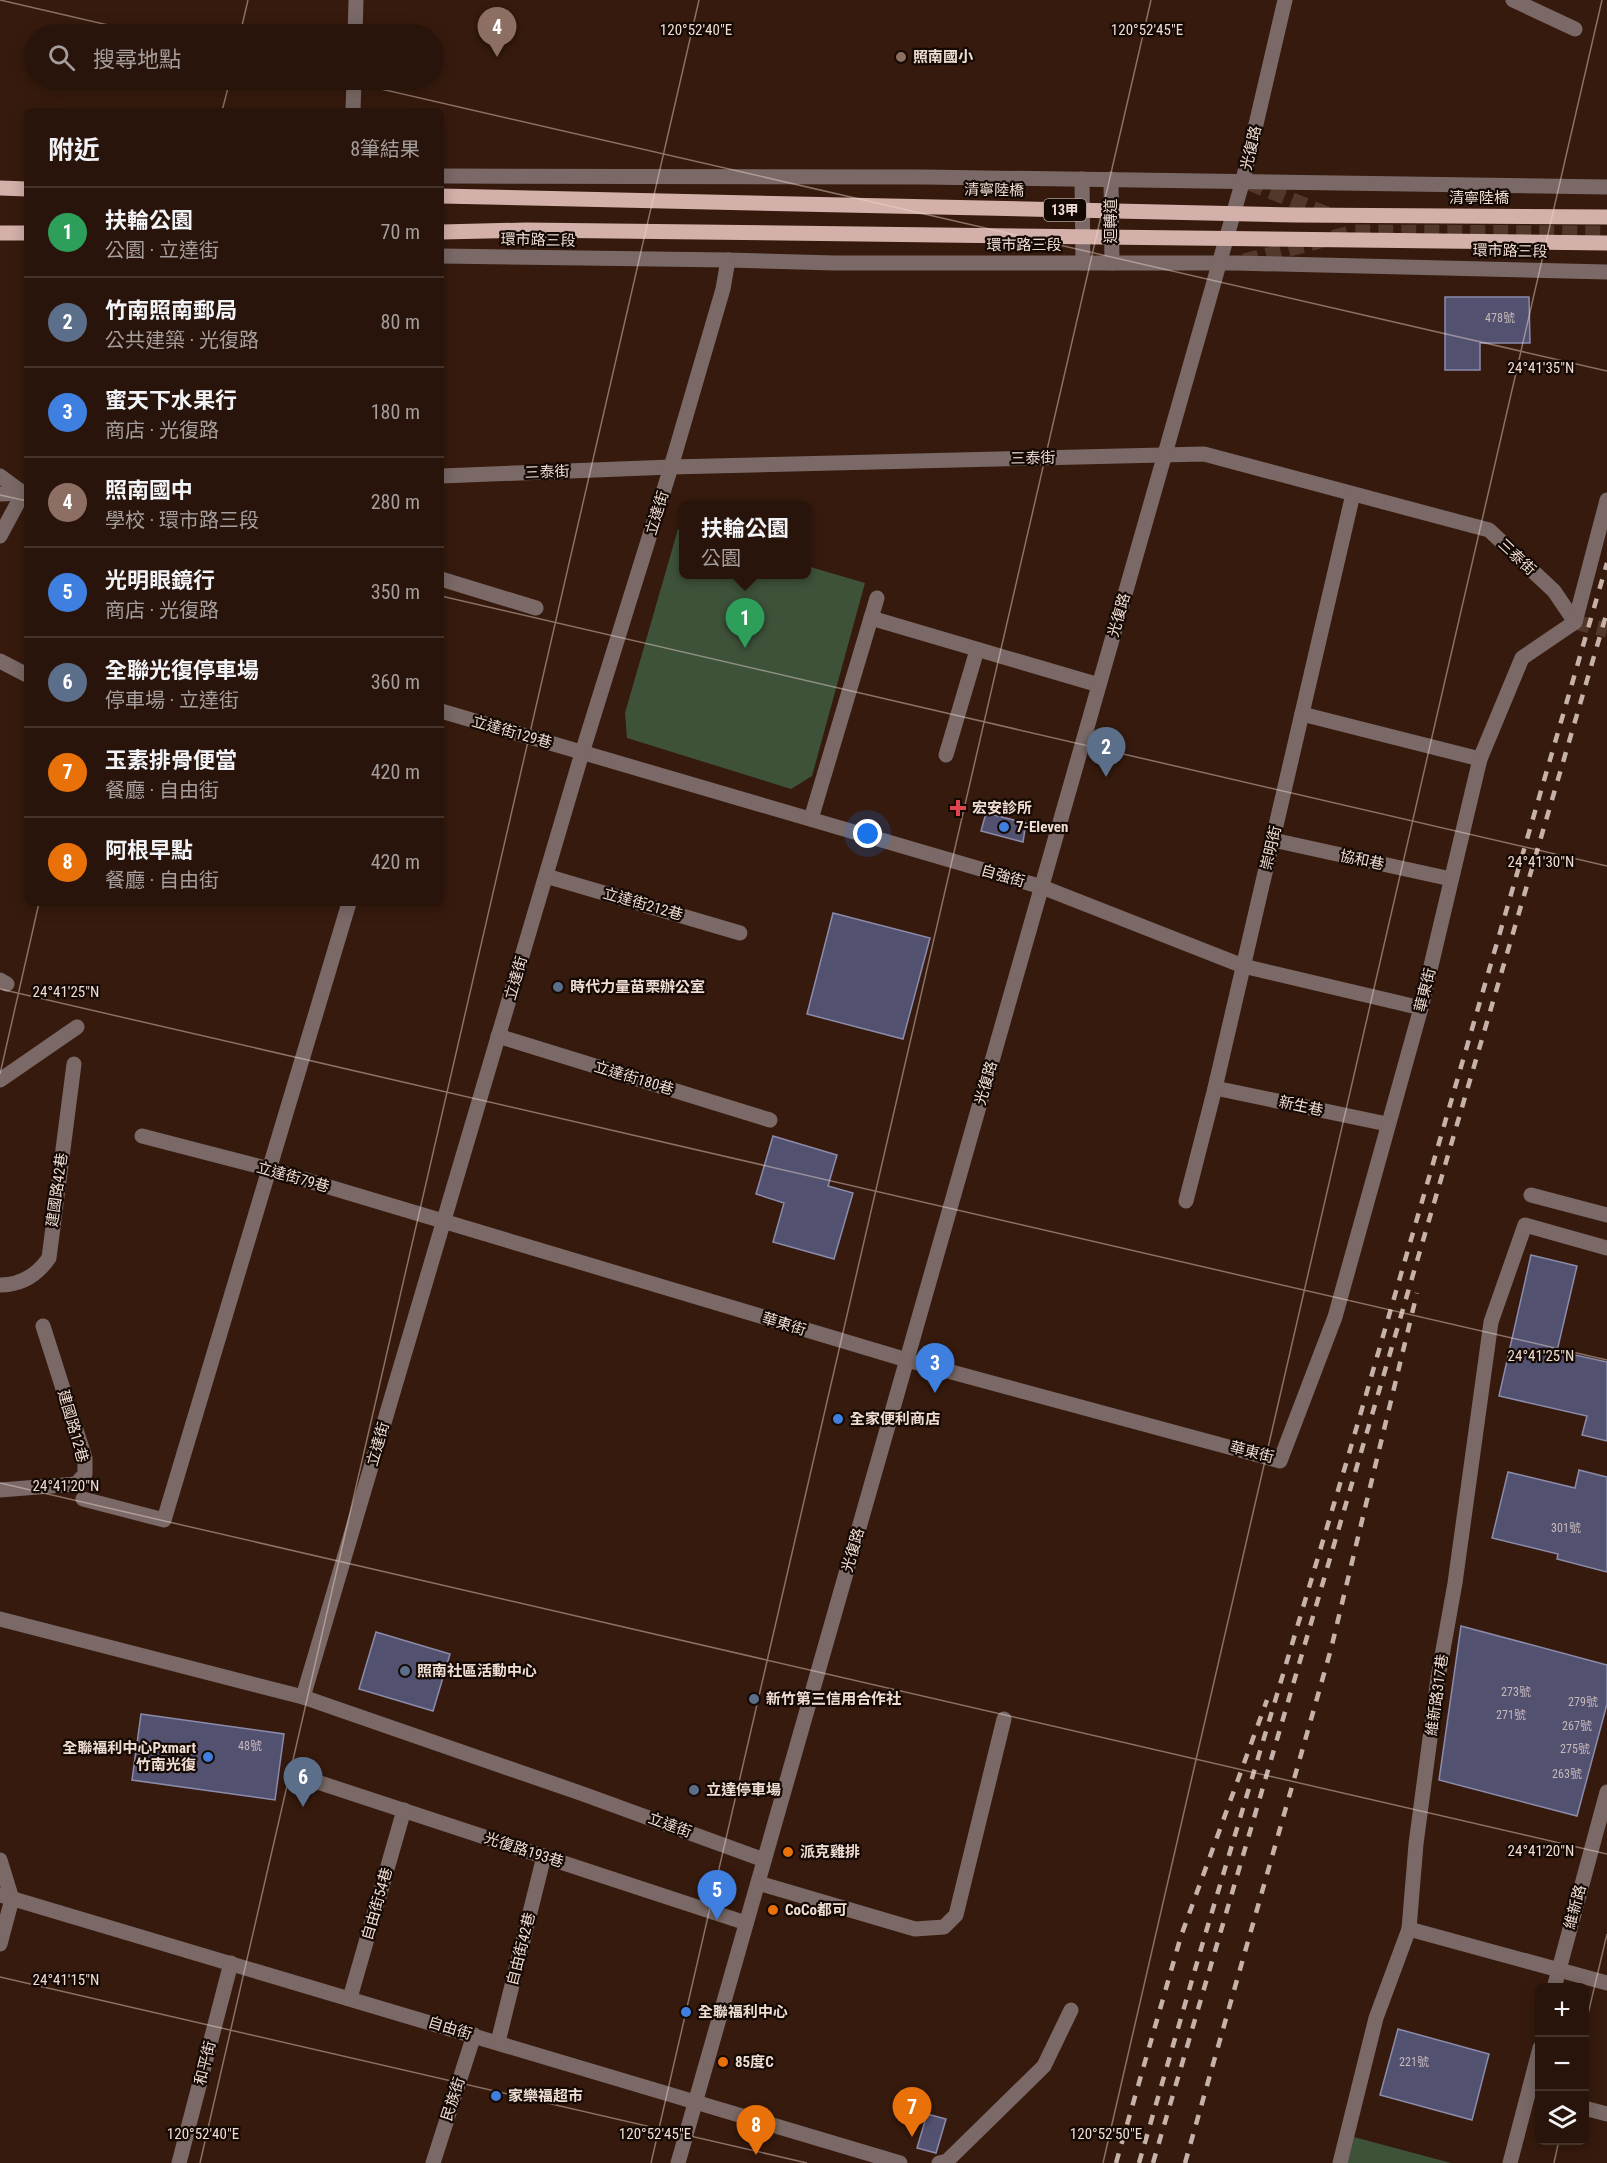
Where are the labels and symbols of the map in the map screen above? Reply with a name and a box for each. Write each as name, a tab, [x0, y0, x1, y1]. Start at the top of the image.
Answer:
pin: 4	[478, 8, 516, 57]
text: 120°52'40"E	[660, 21, 732, 39]
text: 120°52'45"E	[1111, 21, 1183, 39]
place label: 照南國小	[913, 48, 974, 66]
marker: 照南國小	[894, 50, 908, 64]
street label: 光復路	[1237, 124, 1265, 172]
street label: 清寧陸橋	[964, 180, 1024, 200]
street label: 清寧陸橋	[1449, 189, 1509, 207]
street label: 迴轉道	[1102, 198, 1120, 244]
road number: 13甲	[1044, 199, 1086, 221]
street label: 環市路三段	[500, 230, 576, 250]
street label: 環市路三段	[986, 236, 1062, 254]
street label: 環市路三段	[1472, 241, 1548, 261]
house number: 478號	[1485, 311, 1515, 325]
text: 24°41'35"N	[1508, 359, 1574, 377]
street label: 三泰街	[1010, 449, 1056, 467]
street label: 三泰街	[524, 462, 570, 482]
street label: 立達街	[642, 489, 672, 537]
street label: 三泰街	[1494, 535, 1540, 579]
street label: 光復路	[1104, 591, 1134, 639]
pin: 1	[726, 598, 764, 648]
street label: 立達街129巷	[470, 712, 554, 752]
pin: 2	[1086, 728, 1126, 777]
marker: 宏安診所	[949, 799, 967, 817]
place label: 宏安診所	[972, 799, 1032, 817]
place label: 7-Eleven	[1016, 818, 1068, 836]
your location	[853, 819, 882, 848]
marker: 7-Eleven	[997, 820, 1011, 834]
street label: 崇明街	[1257, 824, 1285, 872]
street label: 協和巷	[1338, 847, 1386, 873]
text: 24°41'30"N	[1508, 853, 1574, 871]
street label: 自強街	[979, 861, 1027, 891]
street label: 立達街212巷	[601, 884, 685, 924]
street label: 立達街	[501, 954, 531, 1002]
street label: 華東街	[1411, 966, 1439, 1014]
place label: 時代力量苗栗辦公室	[570, 978, 705, 996]
marker: 時代力量苗栗辦公室	[551, 980, 565, 994]
text: 24°41'25"N	[33, 983, 99, 1001]
street label: 立達街180巷	[592, 1057, 676, 1099]
street label: 光復路	[971, 1059, 1001, 1107]
street label: 新生巷	[1277, 1093, 1325, 1119]
street label: 建國路42巷	[43, 1152, 71, 1228]
street label: 立達街79巷	[255, 1158, 331, 1196]
street label: 華東街	[760, 1309, 808, 1339]
pin: 3	[916, 1344, 954, 1393]
text: 24°41'25"N	[1508, 1347, 1574, 1365]
street label: 建國路12巷	[54, 1388, 92, 1464]
place label: 全家便利商店	[850, 1410, 940, 1428]
marker: 全家便利商店	[831, 1412, 845, 1426]
street label: 立達街	[363, 1420, 393, 1468]
street label: 華東街	[1228, 1438, 1276, 1466]
text: 24°41'20"N	[33, 1477, 99, 1495]
house number: 301號	[1551, 1521, 1581, 1535]
street label: 光復路	[838, 1526, 868, 1574]
street label: 維新路317巷	[1422, 1653, 1452, 1737]
place label: 照南社區活動中心	[417, 1662, 537, 1680]
marker: 照南社區活動中心	[398, 1664, 412, 1678]
house number: 273號	[1501, 1685, 1531, 1699]
place label: 新竹第三信用合作社	[766, 1690, 901, 1708]
marker: 新竹第三信用合作社	[747, 1692, 761, 1706]
house number: 279號	[1568, 1695, 1598, 1709]
house number: 271號	[1496, 1708, 1526, 1722]
house number: 267號	[1562, 1719, 1592, 1733]
place label: 全聯福利中心Pxmart 竹南光復	[63, 1739, 196, 1774]
house number: 48號	[238, 1739, 262, 1753]
house number: 275號	[1560, 1742, 1590, 1756]
marker: 全聯福利中心Pxmart 竹南光復	[201, 1750, 215, 1764]
pin: 6	[284, 1758, 322, 1807]
house number: 263號	[1552, 1767, 1582, 1781]
place label: 立達停車場	[706, 1781, 781, 1799]
marker: 立達停車場	[687, 1783, 701, 1797]
street label: 立達街	[646, 1809, 694, 1841]
street label: 光復路193巷	[482, 1829, 566, 1871]
text: 24°41'20"N	[1508, 1842, 1574, 1860]
place label: 派克雞排	[800, 1843, 860, 1861]
marker: 派克雞排	[781, 1845, 795, 1859]
street label: 自由街54巷	[358, 1866, 396, 1942]
pin: 5	[698, 1870, 736, 1920]
street label: 維新路	[1560, 1883, 1590, 1931]
place label: CoCo都可	[785, 1901, 847, 1919]
marker: CoCo都可	[766, 1903, 780, 1917]
street label: 自由街42巷	[503, 1911, 539, 1987]
text: 24°41'15"N	[33, 1971, 99, 1989]
place label: 全聯福利中心	[698, 2003, 788, 2021]
marker: 全聯福利中心	[679, 2005, 693, 2019]
street label: 自由街	[426, 2013, 474, 2043]
street label: 和平街	[191, 2039, 219, 2087]
place label: 85度C	[735, 2053, 774, 2071]
marker: 85度C	[716, 2055, 730, 2069]
house number: 221號	[1399, 2055, 1429, 2069]
street label: 民族街	[437, 2075, 469, 2123]
place label: 家樂福超市	[508, 2087, 583, 2105]
pin: 7	[892, 2088, 932, 2137]
marker: 家樂福超市	[489, 2089, 503, 2103]
pin: 8	[736, 2106, 776, 2155]
text: 120°52'40"E	[167, 2125, 239, 2143]
text: 120°52'45"E	[619, 2125, 691, 2143]
text: 120°52'50"E	[1070, 2125, 1142, 2143]

